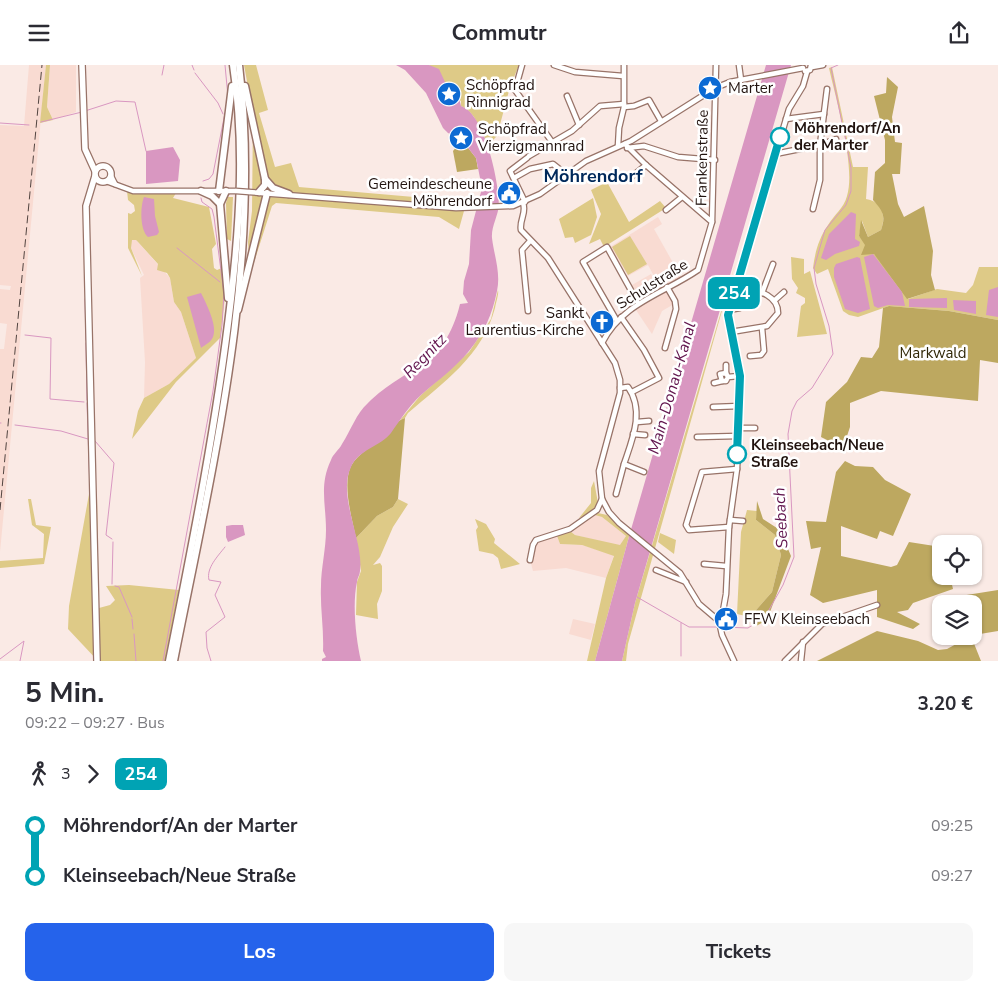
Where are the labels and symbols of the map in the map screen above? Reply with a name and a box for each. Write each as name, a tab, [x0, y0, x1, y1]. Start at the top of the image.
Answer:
place label: Schöpfrad Rinnigrad	[466, 75, 535, 112]
place icon: Marter	[697, 75, 723, 101]
place label: Marter	[728, 78, 774, 98]
place icon: Schöpfrad Rinnigrad	[436, 81, 462, 107]
street label: Frankenstraße	[691, 110, 713, 206]
place label: Möhrendorf/An der Marter	[794, 118, 901, 155]
place label: Schöpfrad Vierzigmannrad	[477, 119, 584, 156]
place icon: Schöpfrad Vierzigmannrad	[448, 125, 474, 151]
marker: Möhrendorf/An der Marter	[770, 127, 790, 147]
district label: Möhrendorf	[544, 164, 643, 188]
place label: Gemeindescheune Möhrendorf	[368, 174, 493, 211]
public building icon: Gemeindescheune Möhrendorf	[496, 180, 522, 206]
street label: Schulstraße	[613, 254, 691, 314]
line badge: 254	[705, 277, 763, 309]
place label: Sankt Laurentius-Kirche	[465, 303, 585, 340]
church icon: Sankt Laurentius-Kirche	[589, 309, 615, 335]
water label: Main-Donau-Kanal	[643, 319, 701, 457]
water label: Regnitz	[398, 328, 452, 383]
park label: Markwald	[900, 343, 966, 363]
place label: Kleinseebach/Neue Straße	[751, 435, 884, 472]
marker: Kleinseebach/Neue Straße	[727, 444, 747, 464]
water label: Seebach	[768, 487, 794, 549]
public building icon: FFW Kleinseebach	[713, 606, 739, 632]
place label: FFW Kleinseebach	[744, 609, 870, 629]

